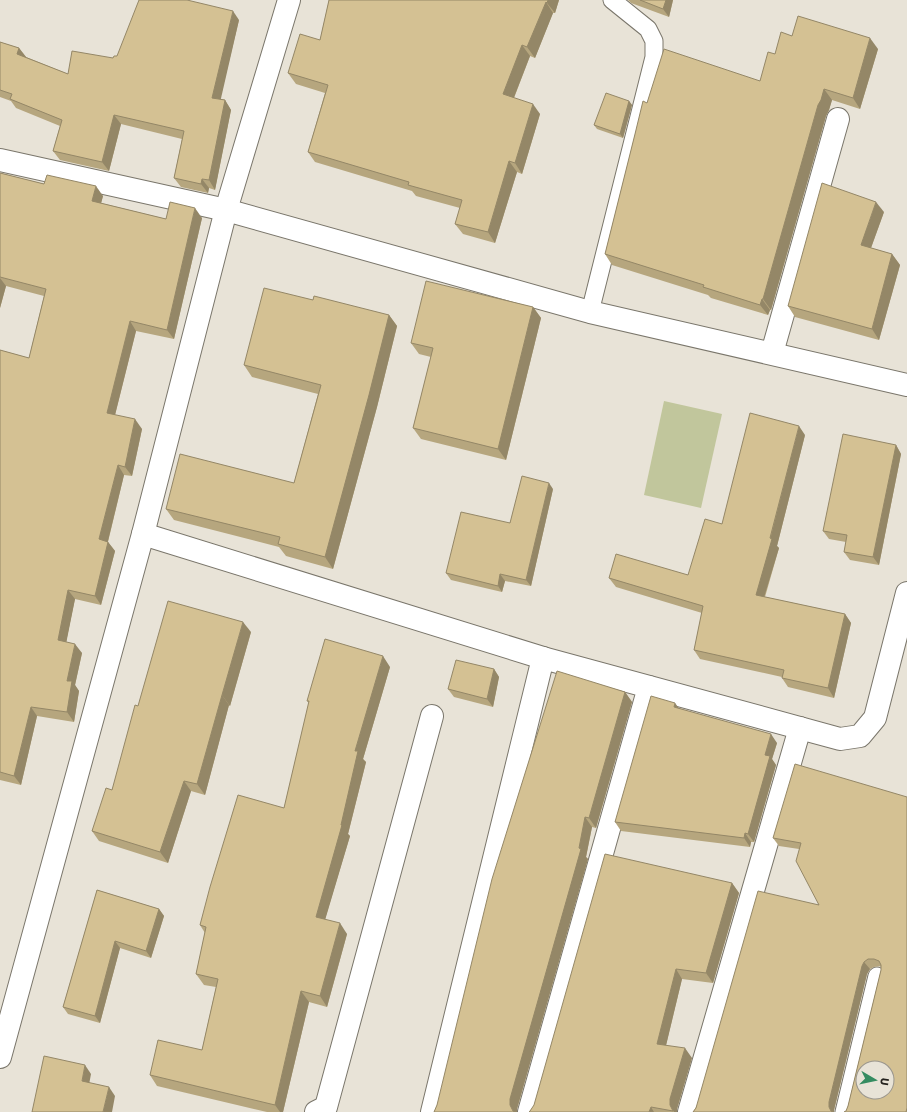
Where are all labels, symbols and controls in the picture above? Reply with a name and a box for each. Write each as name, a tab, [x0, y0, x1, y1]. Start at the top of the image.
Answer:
north arrow	[855, 1060, 895, 1100]
text: U	[876, 1077, 893, 1087]

